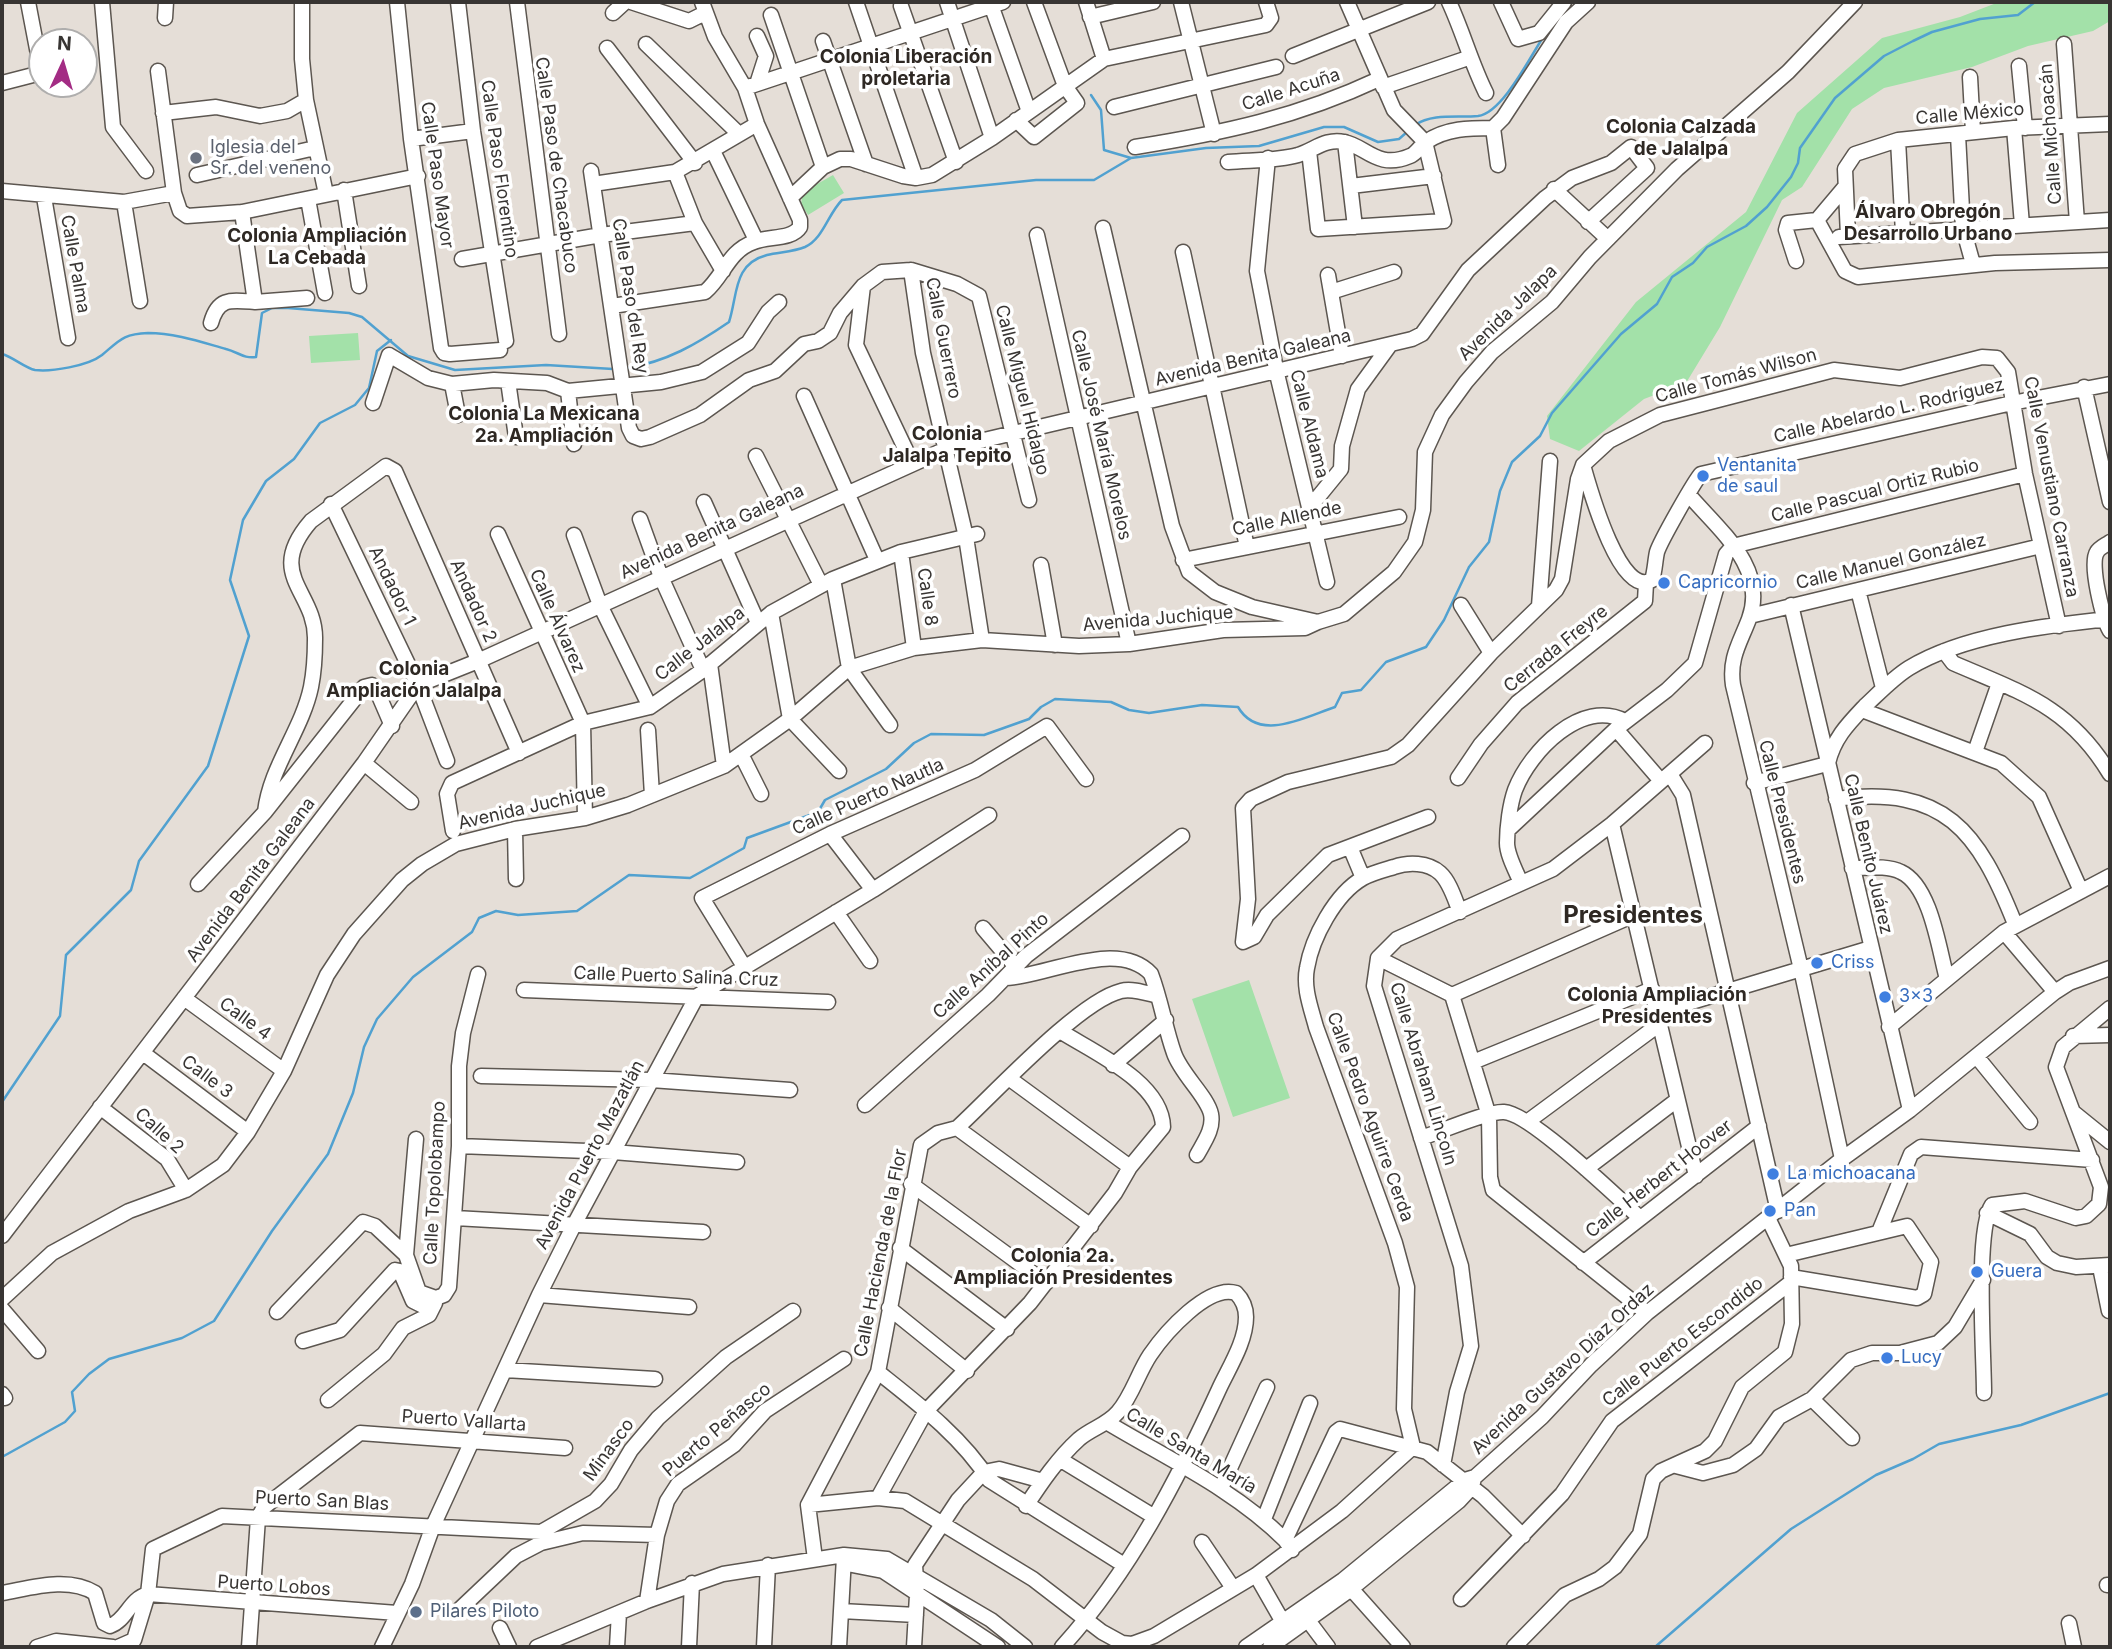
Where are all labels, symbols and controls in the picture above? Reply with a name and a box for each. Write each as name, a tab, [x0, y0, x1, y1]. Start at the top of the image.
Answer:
north arrow	[28, 28, 98, 98]
text: N	[56, 32, 72, 56]
district label: Colonia Liberación proletaria	[820, 46, 992, 90]
street label: Calle Paso de Chacabuco	[530, 55, 582, 275]
street label: Calle Michoacán	[2035, 63, 2067, 205]
street label: Calle Acuña	[1239, 64, 1343, 116]
street label: Calle Paso Florentino	[476, 79, 522, 259]
street label: Calle México	[1915, 98, 2025, 130]
street label: Calle Paso Mayor	[416, 100, 458, 250]
district label: Colonia Calzada de Jalalpa	[1606, 116, 1756, 160]
place label: Iglesia del Sr. del veneno	[210, 137, 331, 180]
marker: Iglesia del Sr. del veneno	[188, 150, 204, 166]
district label: Álvaro Obregón Desarrollo Urbano	[1844, 201, 2012, 245]
street label: Calle Palma	[56, 213, 94, 315]
street label: Calle Paso del Rey	[607, 217, 653, 375]
district label: Colonia Ampliación La Cebada	[227, 225, 407, 269]
street label: Avenida Jalapa	[1454, 260, 1562, 366]
street label: Calle Guerrero	[921, 275, 965, 401]
street label: Calle Miguel Hidalgo	[990, 303, 1054, 477]
street label: Avenida Benita Galeana	[1153, 325, 1353, 391]
street label: Calle José María Morelos	[1066, 328, 1136, 542]
street label: Calle Tomás Wilson	[1653, 344, 1819, 408]
street label: Calle Aldama	[1285, 367, 1333, 481]
street label: Calle Abelardo L. Rodríguez	[1772, 374, 2006, 448]
street label: Calle Venustiano Carranza	[2019, 374, 2083, 600]
district label: Colonia La Mexicana 2a. Ampliación	[448, 403, 640, 447]
district label: Colonia Jalalpa Tepito	[882, 423, 1012, 467]
place label: Ventanita de saul	[1717, 455, 1797, 498]
street label: Calle Pascual Ortiz Rubio	[1769, 455, 1981, 527]
marker: Ventanita de saul	[1695, 468, 1711, 484]
street label: Avenida Benita Galeana	[617, 480, 807, 584]
street label: Calle Allende	[1230, 497, 1344, 541]
street label: Calle Manuel González	[1794, 530, 1988, 594]
street label: Andador 1	[364, 543, 420, 629]
street label: Andador 2	[445, 556, 501, 646]
street label: Calle Álvarez	[525, 566, 589, 676]
street label: Calle 8	[912, 566, 942, 628]
place label: Capricornio	[1678, 572, 1778, 594]
marker: Capricornio	[1656, 575, 1672, 591]
street label: Cerrada Freyre	[1500, 600, 1612, 698]
street label: Calle Jalalpa	[651, 602, 749, 686]
street label: Avenida Juchique	[1082, 602, 1234, 636]
district label: Colonia Ampliación Jalalpa	[326, 658, 502, 702]
street label: Calle Presidentes	[1754, 738, 1810, 886]
street label: Calle Puerto Nautla	[789, 754, 947, 840]
street label: Calle Benito Juárez	[1839, 772, 1897, 936]
street label: Avenida Juchique	[456, 779, 608, 835]
street label: Avenida Benita Galeana	[182, 793, 320, 967]
district label: Presidentes	[1563, 902, 1703, 930]
street label: Calle Aníbal Pinto	[929, 908, 1053, 1024]
place label: Criss	[1831, 952, 1875, 974]
marker: Criss	[1809, 955, 1825, 971]
street label: Calle Puerto Salina Cruz	[573, 963, 779, 991]
street label: Calle Abraham Lincoln	[1385, 980, 1461, 1168]
district label: Colonia Ampliación Presidentes	[1567, 984, 1747, 1028]
place label: 3x3	[1899, 986, 1933, 1008]
marker: 3x3	[1877, 989, 1893, 1005]
street label: Calle 4	[215, 993, 275, 1045]
street label: Calle Pedro Aguirre Cerda	[1322, 1009, 1418, 1225]
street label: Calle 3	[177, 1051, 237, 1103]
street label: Avenida Puerto Mazatlán	[531, 1057, 649, 1253]
street label: Calle Topolobampo	[420, 1100, 450, 1266]
street label: Calle 2	[130, 1103, 188, 1159]
street label: Calle Herbert Hoover	[1582, 1115, 1736, 1243]
street label: Calle Hacienda de la Flor	[850, 1147, 912, 1359]
place label: La michoacana	[1787, 1163, 1916, 1185]
marker: La michoacana	[1765, 1166, 1781, 1182]
place label: Pan	[1784, 1200, 1816, 1222]
marker: Pan	[1762, 1203, 1778, 1219]
district label: Colonia 2a. Ampliación Presidentes	[953, 1245, 1173, 1289]
place label: Guera	[1991, 1261, 2042, 1283]
marker: Guera	[1969, 1264, 1985, 1280]
street label: Calle Puerto Escondido	[1598, 1273, 1768, 1411]
street label: Avenida Gustavo Díaz Ordaz	[1467, 1279, 1659, 1459]
place label: Lucy	[1901, 1347, 1942, 1369]
marker: Lucy	[1879, 1350, 1895, 1366]
street label: Puerto Peñasco	[659, 1379, 775, 1481]
street label: Calle Santa María	[1122, 1403, 1260, 1499]
street label: Puerto Vallarta	[401, 1406, 527, 1436]
street label: Minasco	[579, 1415, 639, 1485]
street label: Puerto San Blas	[254, 1487, 390, 1515]
street label: Puerto Lobos	[217, 1571, 331, 1601]
place label: Pilares Piloto	[430, 1601, 539, 1623]
marker: Pilares Piloto	[408, 1604, 424, 1620]

